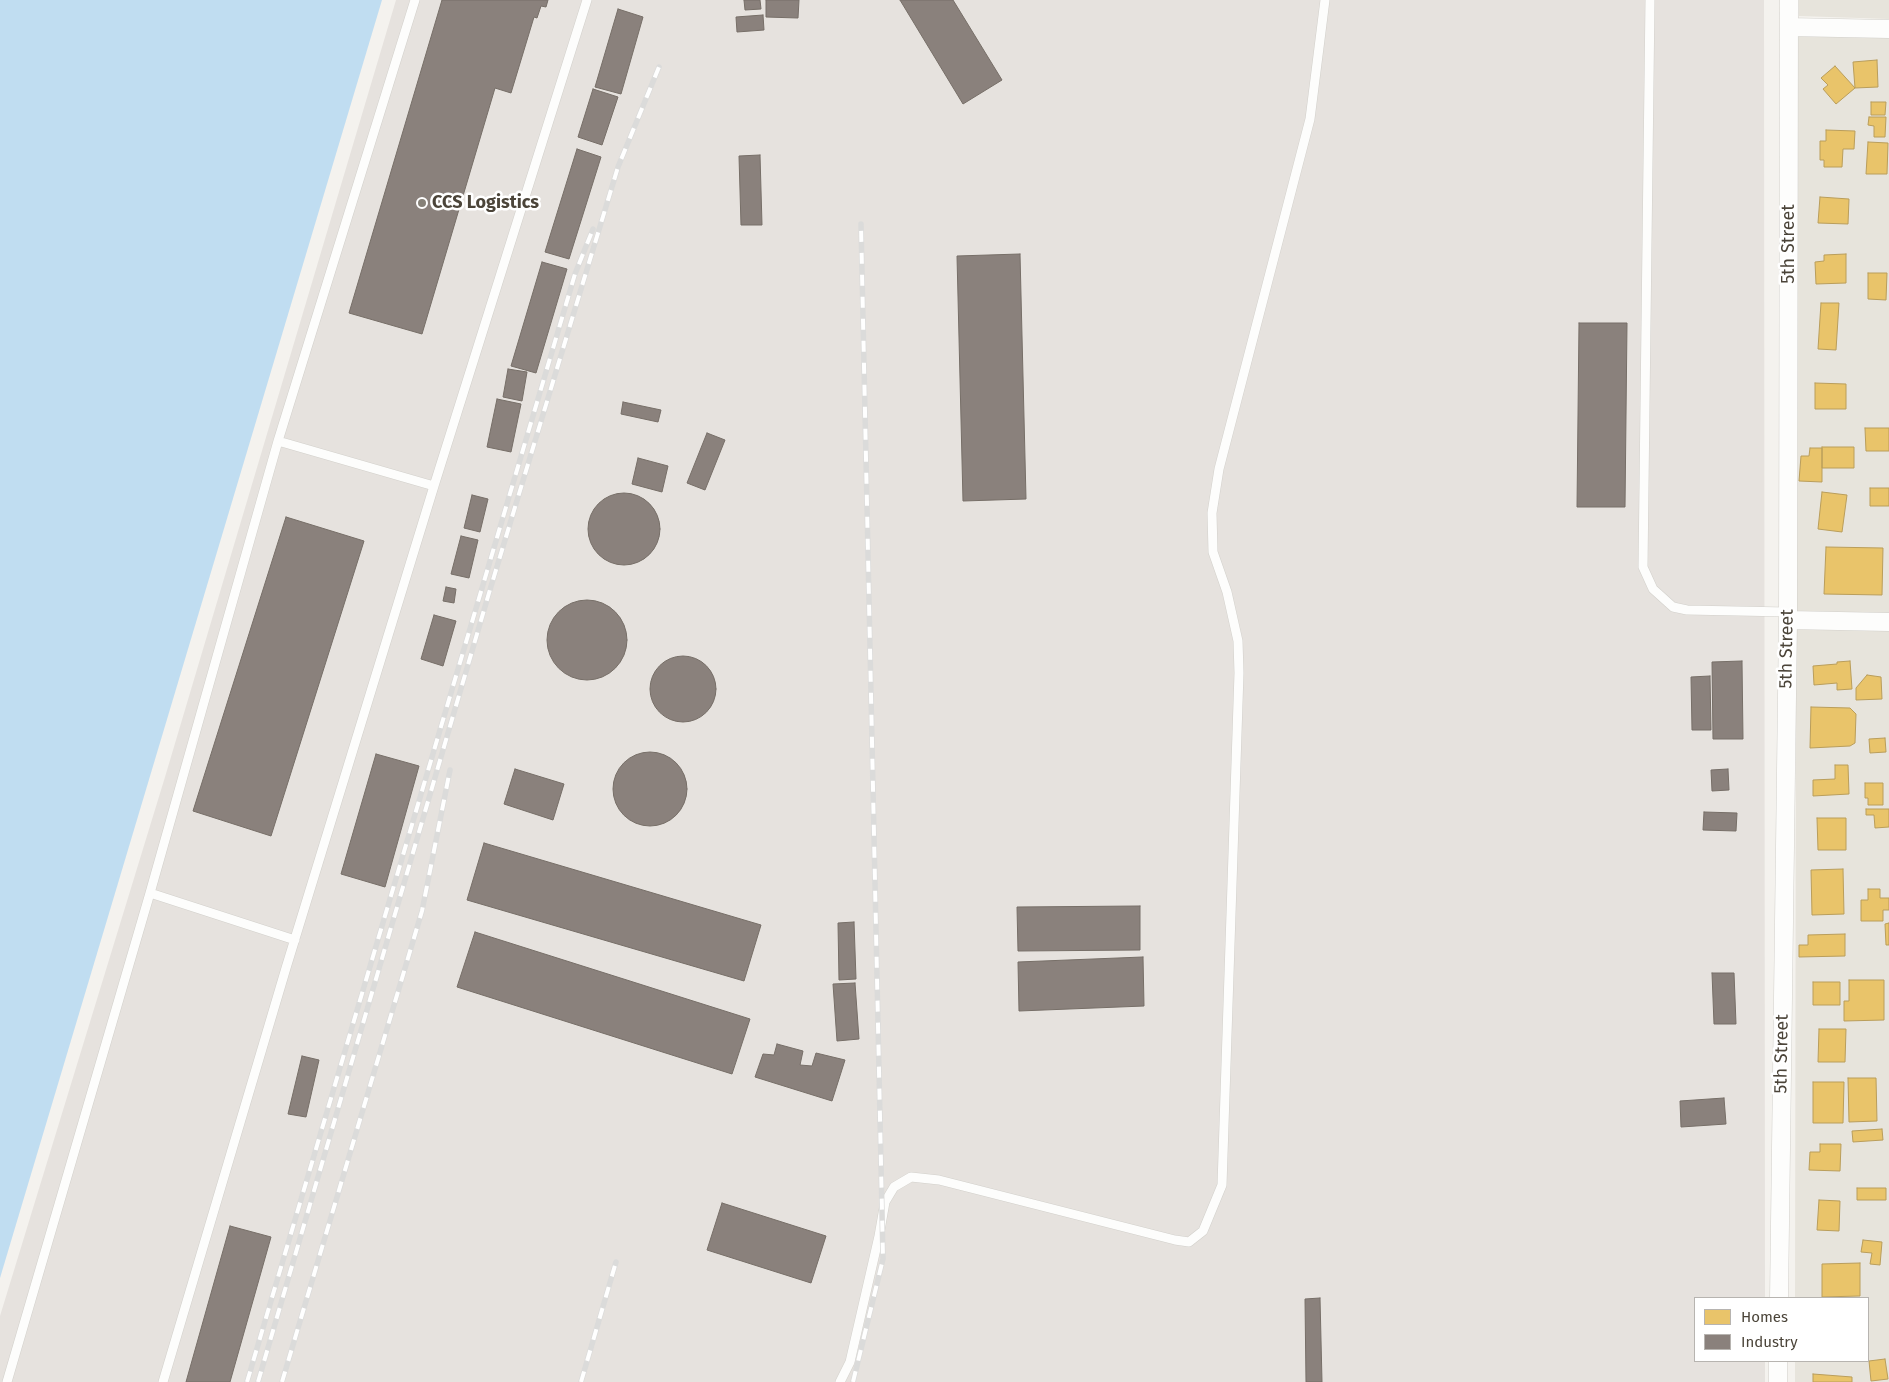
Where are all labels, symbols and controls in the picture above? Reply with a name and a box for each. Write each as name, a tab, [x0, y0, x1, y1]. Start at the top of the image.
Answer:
place label: CCS Logistics	[432, 192, 539, 214]
marker: CCS Logistics	[416, 197, 428, 209]
street label: 5th Street	[1778, 204, 1800, 284]
street label: 5th Street	[1776, 609, 1798, 689]
street label: 5th Street	[1771, 1014, 1793, 1094]
legend	[1694, 1297, 1869, 1362]
text: Homes	[1741, 1308, 1788, 1326]
text: Industry	[1741, 1333, 1798, 1351]

